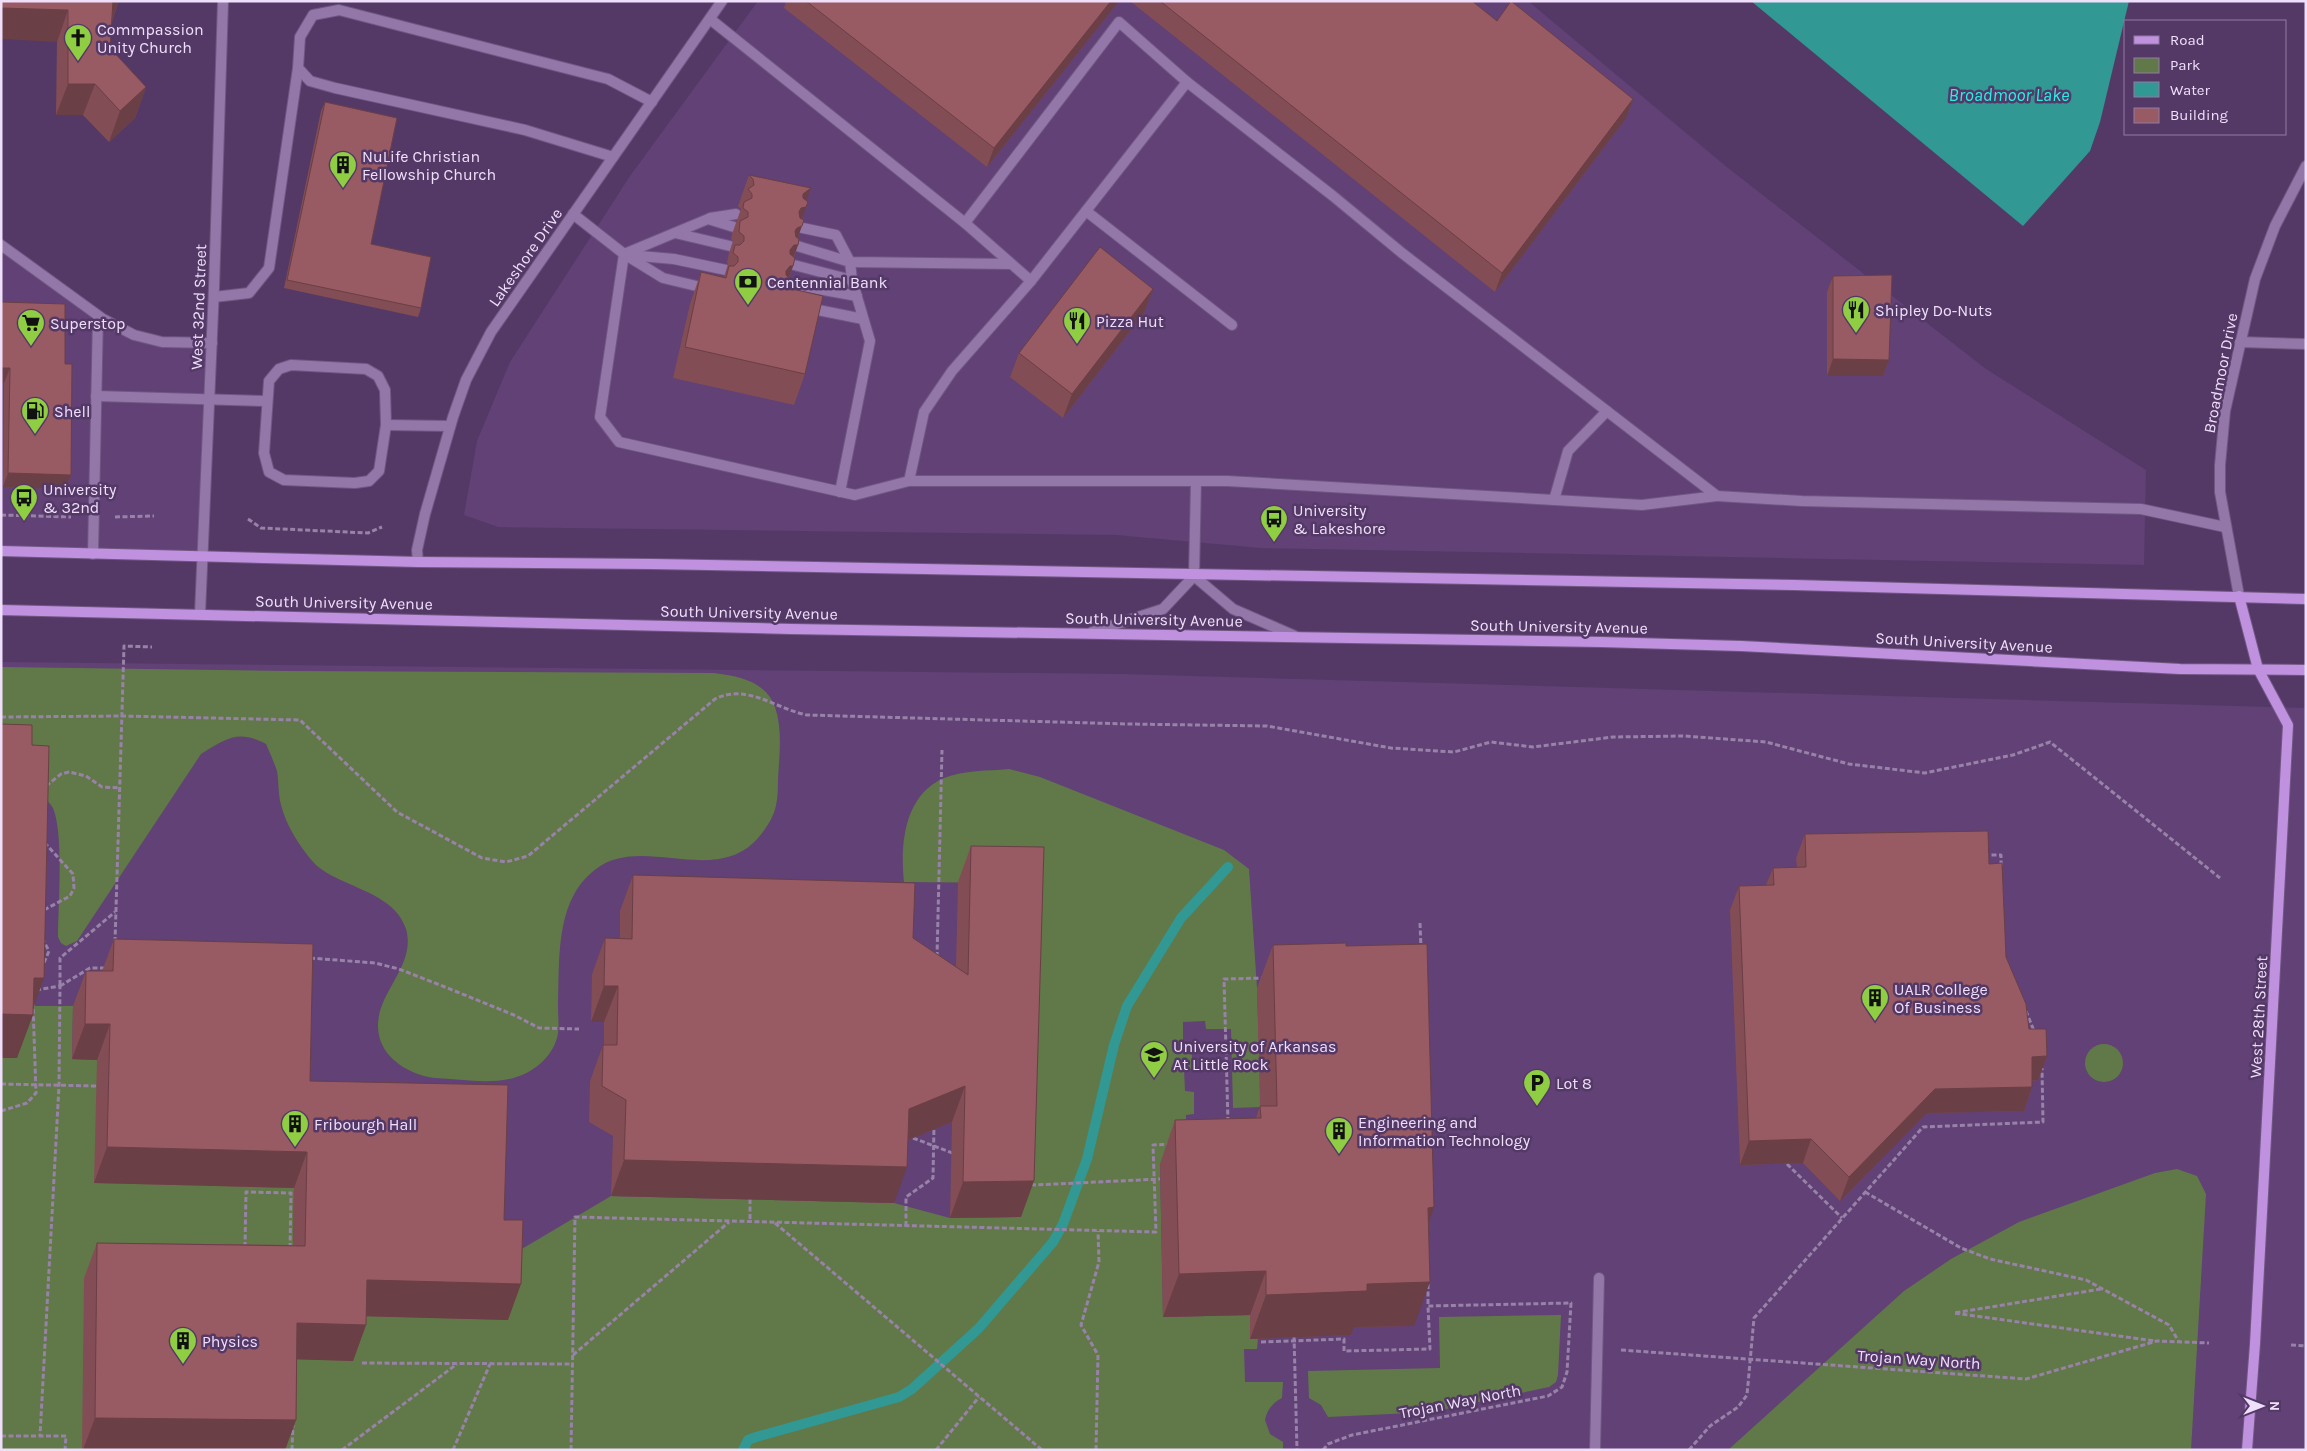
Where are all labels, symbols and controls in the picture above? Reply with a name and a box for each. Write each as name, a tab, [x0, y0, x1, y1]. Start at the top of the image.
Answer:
place label: Commpassion Unity Church	[97, 20, 204, 57]
legend	[2124, 20, 2287, 135]
church icon: Commpassion Unity Church	[63, 23, 93, 62]
text: Road	[2170, 31, 2205, 49]
text: Park	[2170, 56, 2200, 74]
text: Water	[2170, 81, 2211, 99]
water label: Broadmoor Lake	[1949, 84, 2069, 106]
text: Building	[2170, 106, 2228, 124]
place label: NuLife Christian Fellowship Church	[362, 147, 496, 184]
building icon: NuLife Christian Fellowship Church	[328, 150, 358, 189]
street label: Lakeshore Drive	[485, 205, 566, 310]
street label: West 32nd Street	[187, 244, 210, 370]
bank icon: Centennial Bank	[733, 267, 763, 306]
place label: Centennial Bank	[767, 273, 888, 292]
restaurant icon: Shipley Do-Nuts	[1841, 295, 1871, 334]
place label: Shipley Do-Nuts	[1875, 301, 1992, 320]
restaurant icon: Pizza Hut	[1062, 306, 1092, 345]
supermarket icon: Superstop	[16, 308, 46, 347]
street label: Broadmoor Drive	[2200, 311, 2241, 435]
place label: Pizza Hut	[1096, 312, 1164, 331]
place label: Superstop	[50, 314, 125, 333]
fuel station icon: Shell	[20, 396, 50, 435]
place label: Shell	[54, 402, 91, 421]
place label: University & 32nd	[43, 480, 117, 517]
bus stop icon: University & 32nd	[9, 483, 39, 522]
place label: University & Lakeshore	[1293, 501, 1386, 538]
bus stop icon: University & Lakeshore	[1259, 504, 1289, 543]
street label: South University Avenue	[255, 591, 433, 614]
street label: South University Avenue	[660, 601, 838, 624]
street label: South University Avenue	[1065, 608, 1243, 631]
street label: South University Avenue	[1470, 615, 1648, 638]
street label: South University Avenue	[1875, 628, 2053, 657]
street label: West 28th Street	[2246, 955, 2271, 1079]
place label: UALR College Of Business	[1894, 980, 1988, 1017]
building icon: UALR College Of Business	[1860, 983, 1890, 1022]
place label: University of Arkansas At Little Rock	[1173, 1037, 1336, 1074]
school or university icon: University of Arkansas At Little Rock	[1139, 1040, 1169, 1079]
parking icon: Lot 8	[1522, 1068, 1552, 1107]
place label: Lot 8	[1556, 1074, 1592, 1093]
building icon: Fribourgh Hall	[280, 1109, 310, 1148]
place label: Engineering and Information Technology	[1358, 1113, 1531, 1150]
place label: Fribourgh Hall	[314, 1115, 417, 1134]
building icon: Engineering and Information Technology	[1324, 1116, 1354, 1155]
building icon: Physics	[168, 1326, 198, 1365]
place label: Physics	[202, 1332, 258, 1351]
street label: Trojan Way North	[1857, 1346, 1981, 1373]
street label: Trojan Way North	[1398, 1380, 1523, 1423]
north arrow	[2237, 1381, 2287, 1431]
text: N	[2266, 1401, 2283, 1411]

